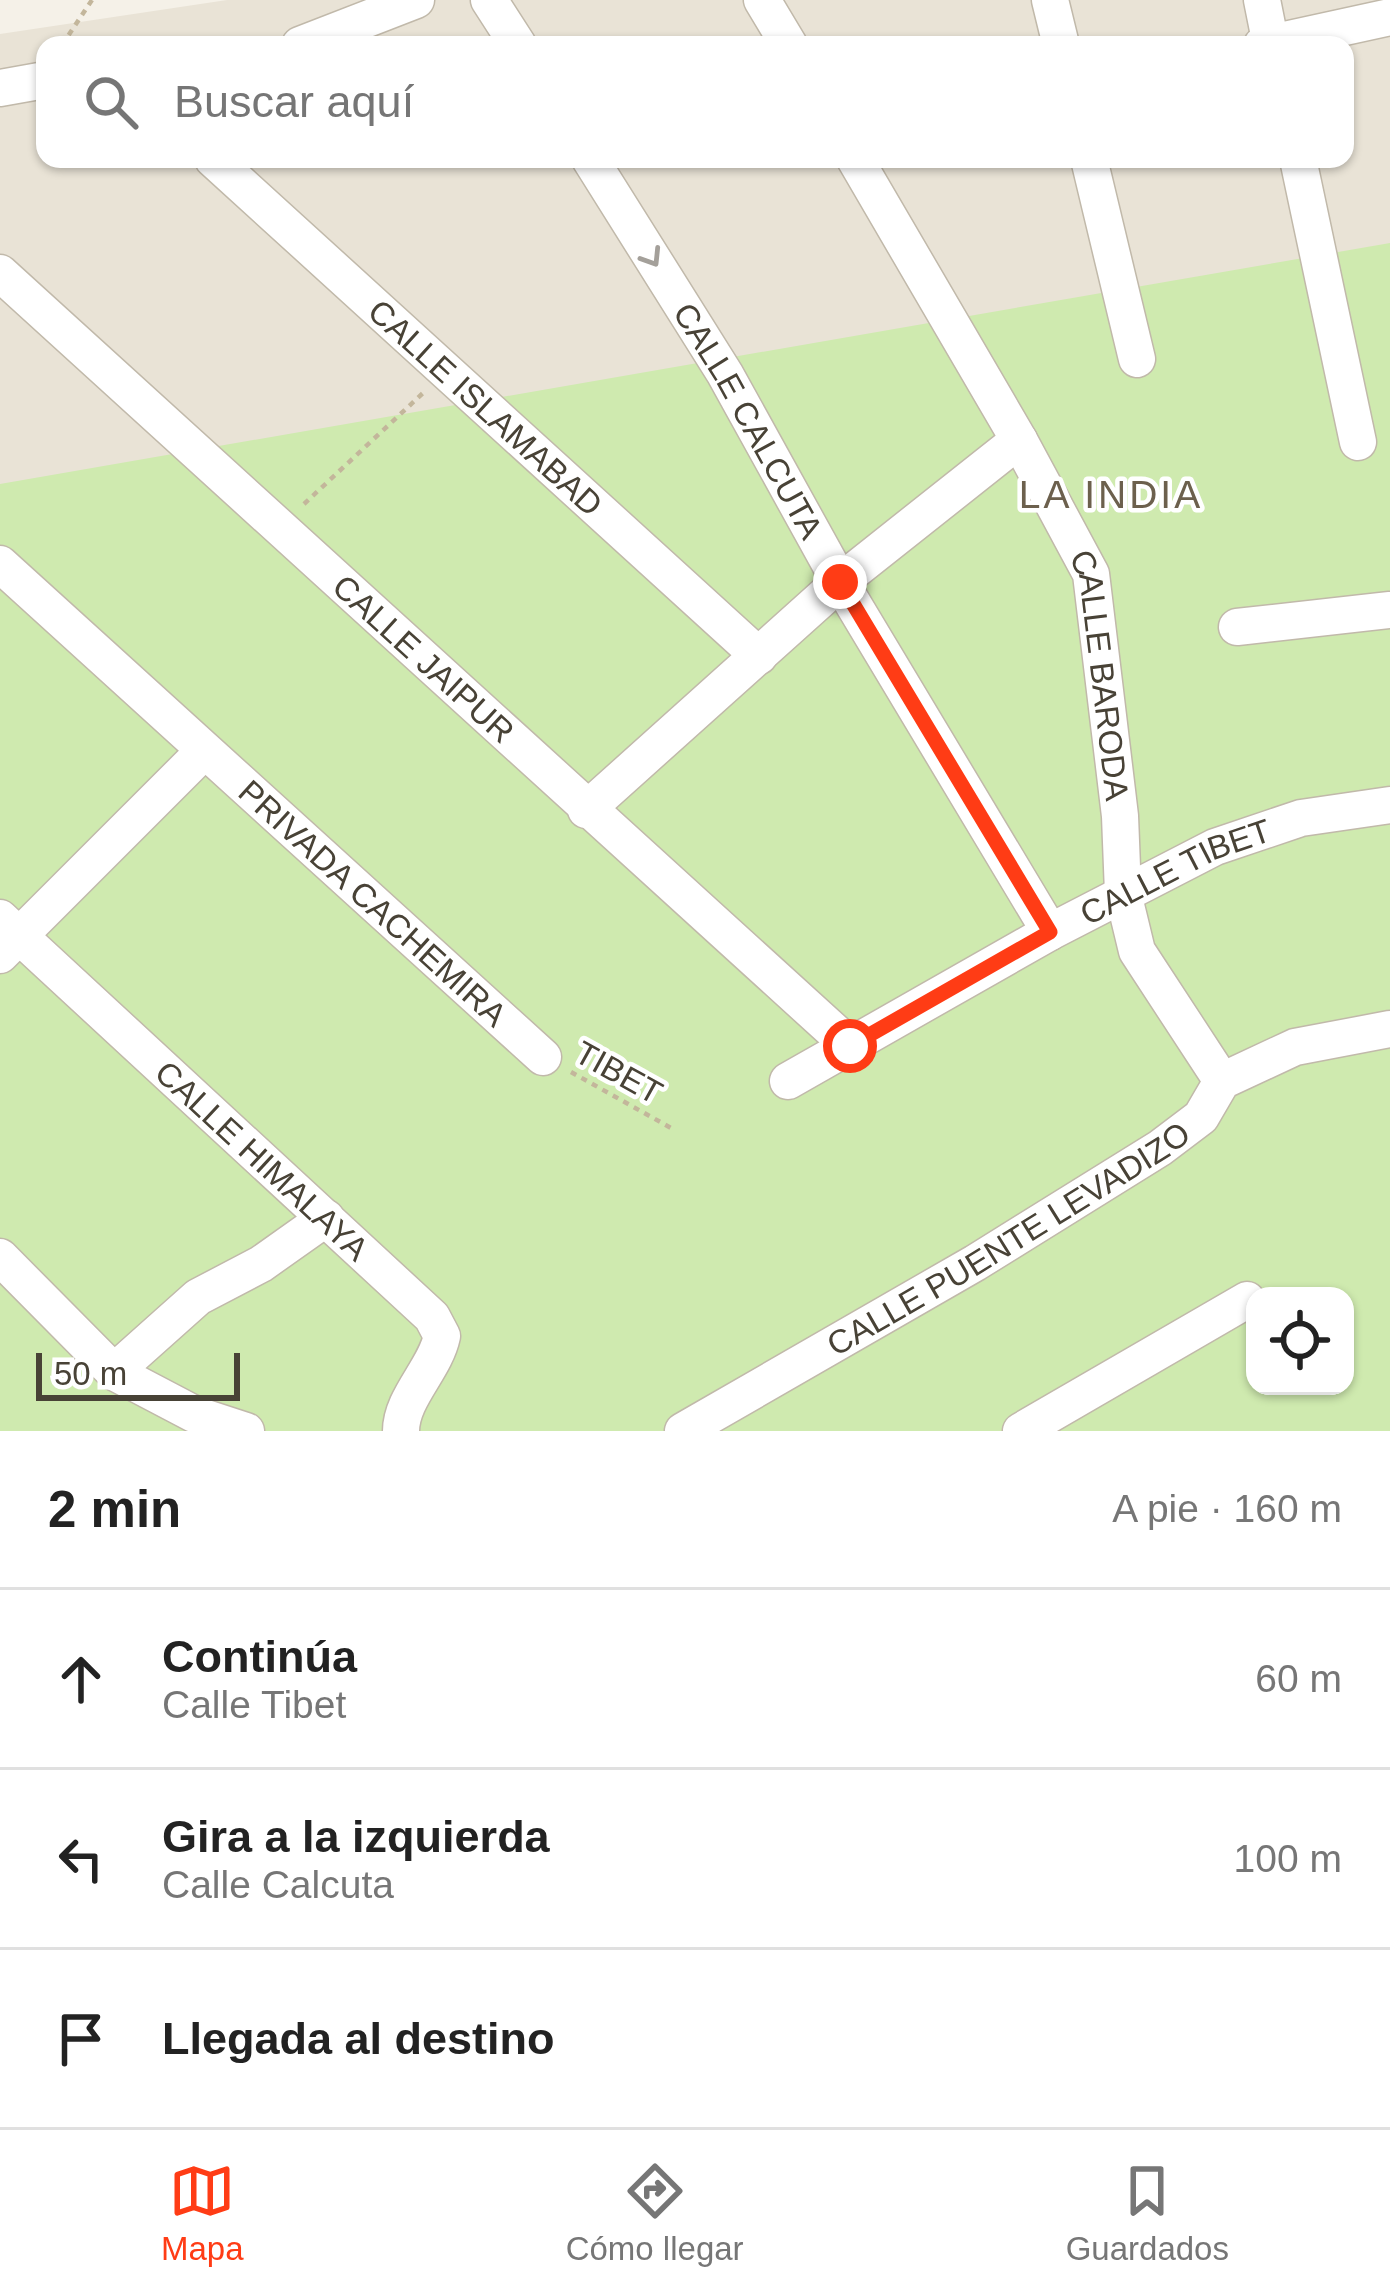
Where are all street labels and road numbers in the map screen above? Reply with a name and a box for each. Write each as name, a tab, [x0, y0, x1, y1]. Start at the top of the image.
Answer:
street label: CALLE ISLAMABAD	[361, 292, 610, 523]
street label: CALLE CALCUTA	[666, 296, 830, 545]
street label: CALLE BARODA	[1062, 543, 1136, 803]
street label: CALLE JAIPUR	[326, 567, 522, 750]
street label: PRIVADA CACHEMIRA	[232, 773, 514, 1034]
street label: CALLE TIBET	[1074, 812, 1275, 932]
street label: TIBET	[569, 1034, 669, 1111]
street label: CALLE HIMALAYA	[148, 1053, 376, 1268]
street label: CALLE PUENTE LEVADIZO	[821, 1114, 1197, 1363]

